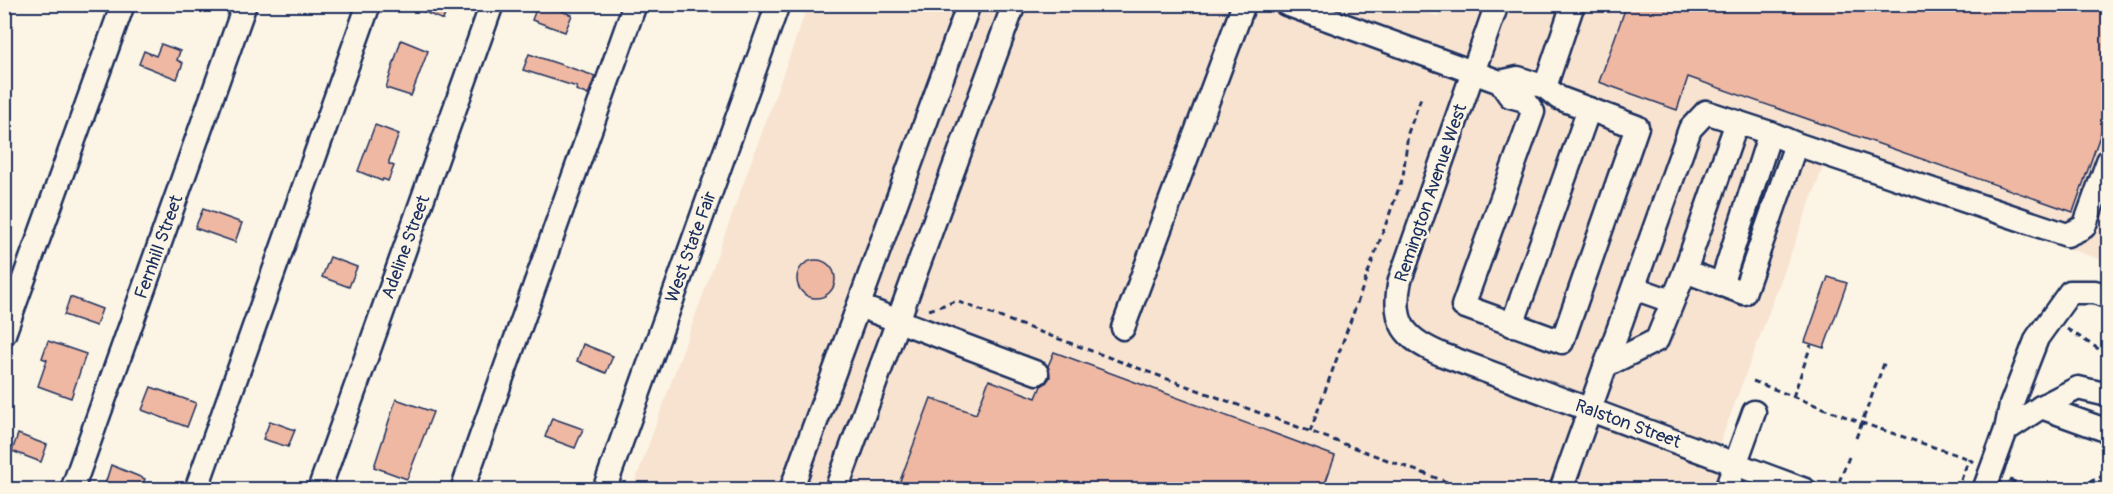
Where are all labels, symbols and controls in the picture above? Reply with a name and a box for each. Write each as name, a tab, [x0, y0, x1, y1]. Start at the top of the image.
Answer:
street label: Remington Avenue West	[1390, 100, 1473, 285]
street label: West State Fair	[660, 188, 722, 306]
street label: Fernhill Street	[130, 191, 189, 302]
street label: Adeline Street	[377, 191, 436, 302]
street label: Ralston Street	[1572, 394, 1685, 454]

